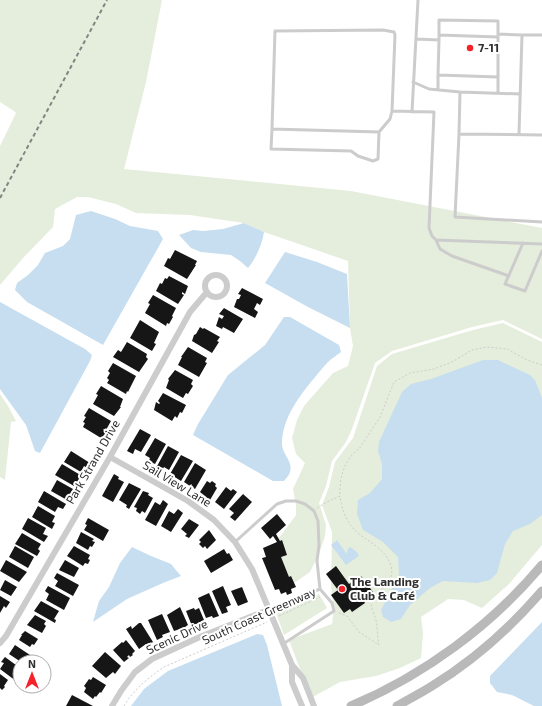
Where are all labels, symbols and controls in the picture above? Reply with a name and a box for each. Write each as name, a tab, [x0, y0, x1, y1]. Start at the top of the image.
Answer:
place label: 7-11	[478, 40, 499, 54]
marker: 7-11	[465, 43, 475, 53]
street label: Park Strand Drive	[62, 417, 122, 506]
street label: Sail View Lane	[141, 457, 214, 509]
place label: The Landing Club & Café	[350, 574, 419, 602]
street label: South Coast Greenway	[200, 583, 318, 647]
marker: The Landing Club & Café	[337, 584, 347, 594]
street label: Scenic Drive	[144, 616, 209, 656]
north arrow	[12, 654, 52, 694]
text: N	[28, 657, 36, 670]

